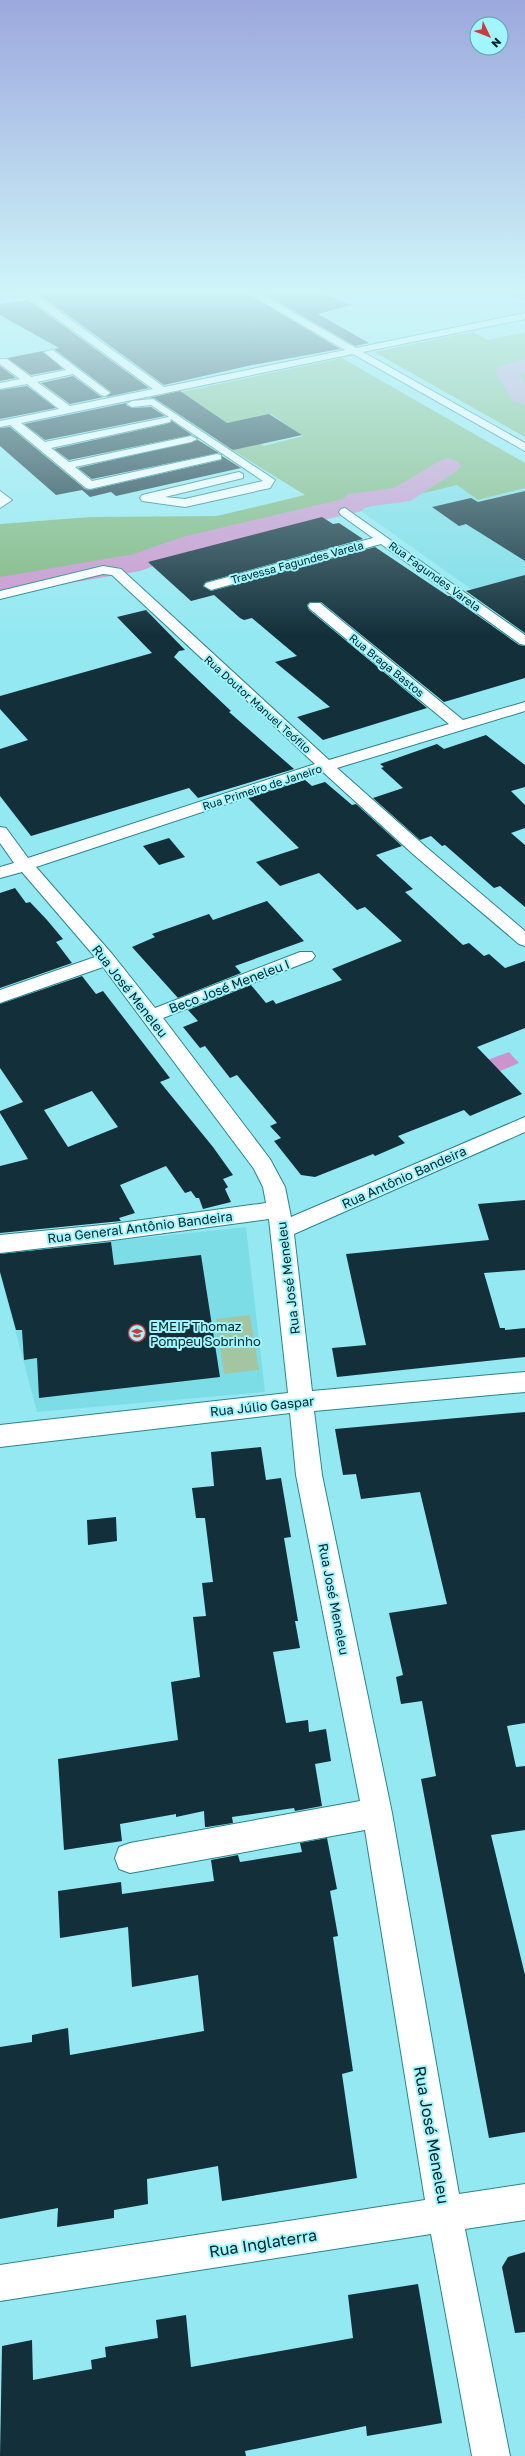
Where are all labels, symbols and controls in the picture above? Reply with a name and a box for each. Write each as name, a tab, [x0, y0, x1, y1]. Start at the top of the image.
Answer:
north arrow	[469, 16, 509, 56]
text: N	[489, 36, 504, 51]
street label: Travessa Fagundes Varela	[229, 538, 365, 586]
street label: Rua Fagundes Varela	[386, 538, 484, 614]
street label: Rua Braga Bastos	[347, 631, 427, 699]
street label: Rua Doutor Manuel Teófilo	[202, 653, 314, 756]
street label: Rua Primeiro de Janeiro	[201, 761, 324, 812]
street label: Rua José Meneleu	[89, 941, 171, 1041]
street label: Beco José Meneleu I	[166, 956, 292, 1016]
street label: Rua Antônio Bandeira	[339, 1142, 469, 1212]
street label: Rua General Antônio Bandeira	[47, 1208, 233, 1246]
street label: Rua José Meneleu	[273, 1221, 303, 1335]
place label: EMEIF Thomaz Pompeu Sobrinho	[150, 1318, 261, 1349]
school or university icon: EMEIF Thomaz Pompeu Sobrinho	[127, 1323, 147, 1343]
street label: Rua Júlio Gaspar	[209, 1393, 315, 1419]
street label: Rua José Meneleu	[315, 1542, 353, 1656]
street label: Rua José Meneleu	[410, 2065, 454, 2205]
street label: Rua Inglaterra	[208, 2225, 318, 2261]

